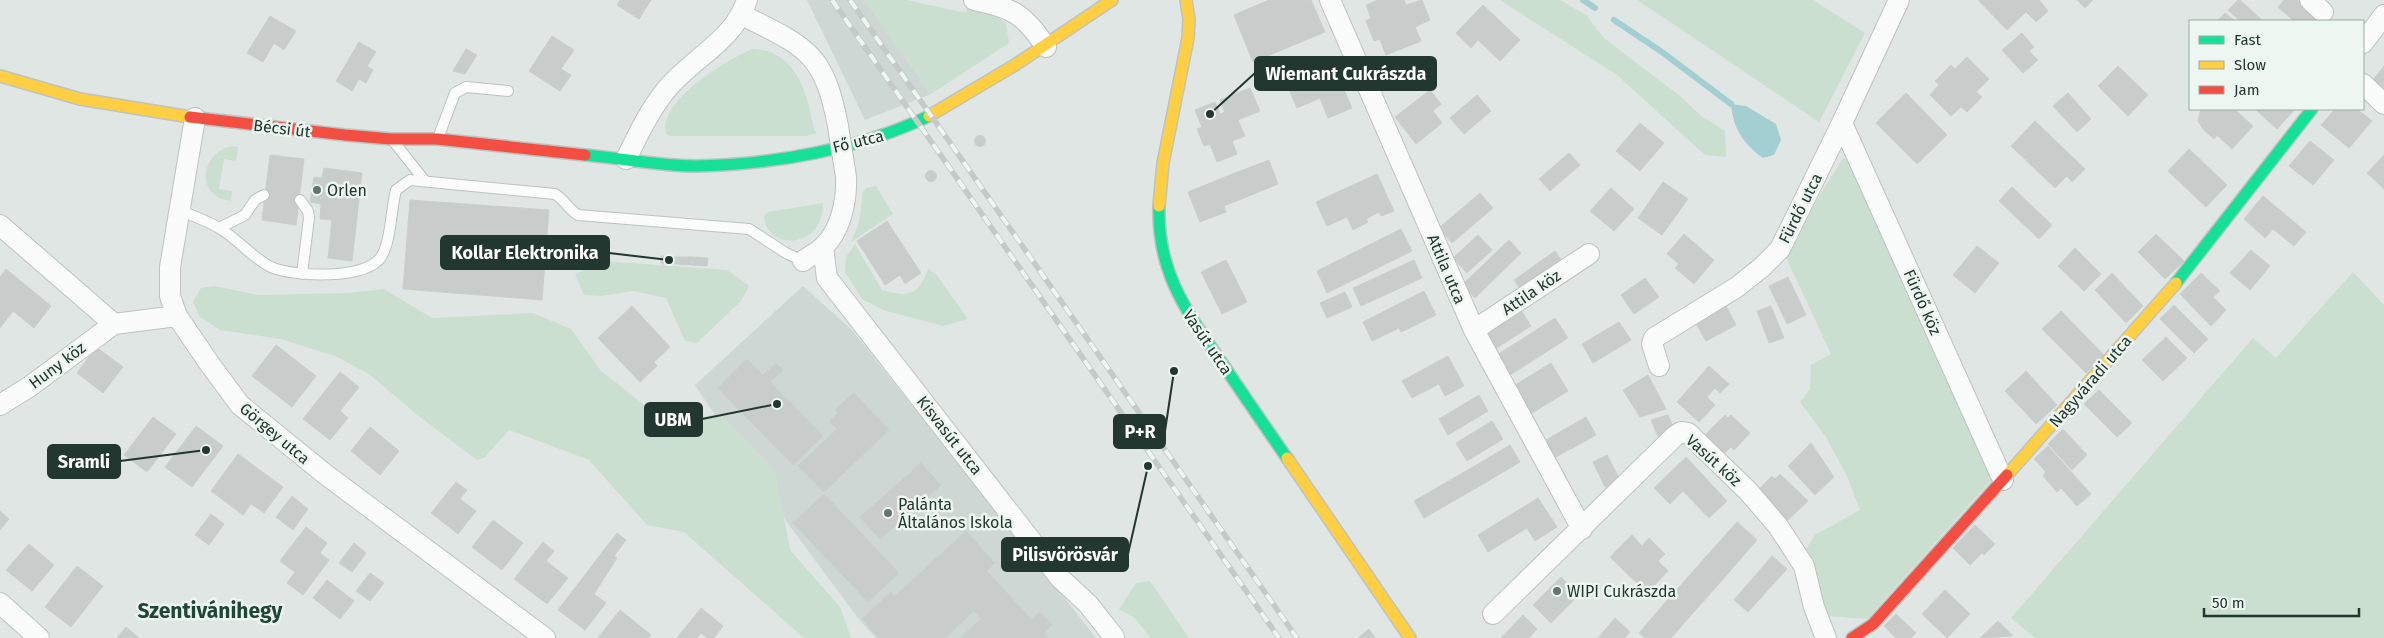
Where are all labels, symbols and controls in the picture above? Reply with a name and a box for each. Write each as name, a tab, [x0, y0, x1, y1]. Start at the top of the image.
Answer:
legend	[2189, 20, 2364, 110]
text: Fast	[2234, 31, 2261, 49]
text: Slow	[2234, 56, 2266, 74]
callout: Wiemant Cukrászda	[1255, 57, 1436, 90]
text: Wiemant Cukrászda	[1266, 63, 1427, 85]
text: Jam	[2234, 81, 2260, 99]
street label: Bécsi út	[252, 116, 312, 141]
street label: Fő utca	[831, 126, 886, 157]
street label: Fürdő utca	[1775, 170, 1826, 247]
place label: Orlen	[327, 181, 367, 200]
marker: Orlen	[311, 184, 323, 196]
street label: Attila utca	[1423, 232, 1470, 307]
callout: Kollar Elektronika	[441, 236, 609, 269]
text: Kollar Elektronika	[451, 242, 599, 264]
street label: Attila köz	[1498, 266, 1564, 319]
street label: Fürdő köz	[1900, 267, 1945, 338]
street label: Vasút utca	[1179, 306, 1236, 379]
street label: Nagyváradi utca	[2045, 331, 2135, 431]
street label: Huny köz	[25, 338, 89, 393]
street label: Kisvasút utca	[913, 392, 986, 479]
street label: Görgey utca	[236, 399, 313, 468]
callout: UBM	[645, 403, 702, 436]
text: UBM	[655, 409, 691, 431]
callout: P+R	[1114, 415, 1165, 448]
text: P+R	[1124, 421, 1157, 443]
street label: Vasút köz	[1682, 431, 1745, 490]
callout: Sramli	[48, 445, 120, 478]
text: Sramli	[58, 451, 110, 473]
place label: Palánta Általános Iskola	[898, 495, 1013, 532]
marker: Palánta Általános Iskola	[882, 507, 894, 519]
callout: Pilisvörösvár	[1002, 538, 1128, 571]
text: Pilisvörösvár	[1012, 544, 1119, 566]
place label: WIPI Cukrászda	[1567, 582, 1676, 601]
marker: WIPI Cukrászda	[1551, 585, 1563, 597]
scale bar	[2204, 586, 2359, 618]
text: 50 m	[2212, 594, 2245, 612]
district label: Szentivánihegy	[137, 598, 283, 624]

